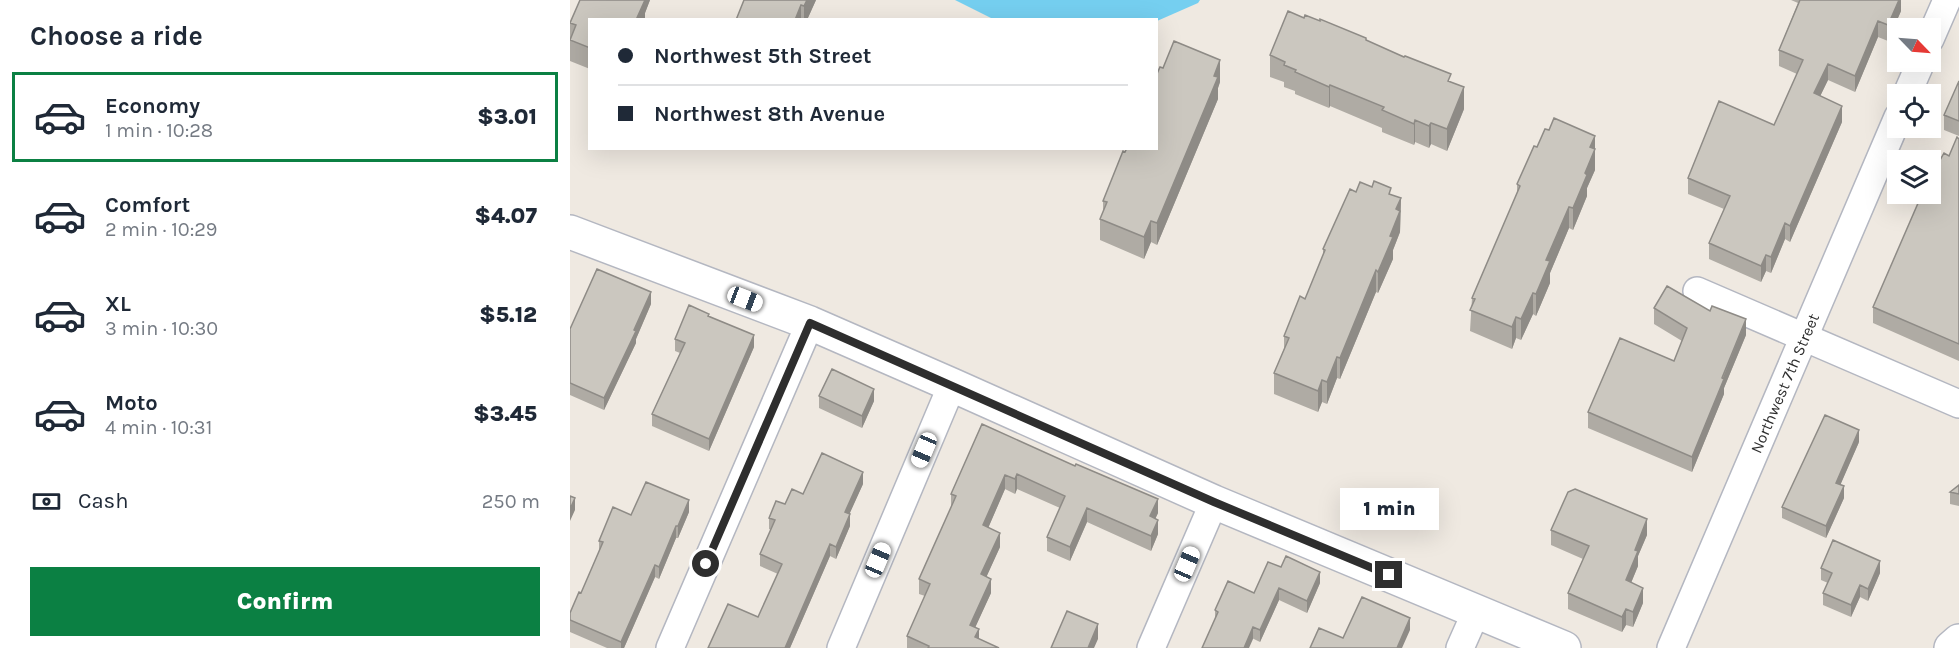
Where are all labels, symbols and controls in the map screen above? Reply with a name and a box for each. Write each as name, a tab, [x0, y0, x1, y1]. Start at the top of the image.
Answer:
north arrow	[1887, 18, 1941, 72]
map controls	[1887, 18, 1941, 204]
text: Choose a ride	[30, 20, 203, 52]
text: Northwest 5th Street	[654, 43, 872, 69]
button: locate	[1887, 84, 1941, 138]
icon: car	[33, 90, 87, 144]
text: Economy	[105, 93, 200, 119]
text: Northwest 8th Avenue	[654, 101, 885, 127]
text: $3.01	[477, 104, 537, 130]
text: 1 min · 10:28	[105, 119, 213, 142]
button: layers	[1887, 150, 1941, 204]
icon: car	[33, 189, 87, 243]
text: Comfort	[105, 192, 190, 218]
text: $4.07	[475, 203, 537, 229]
text: 2 min · 10:29	[105, 218, 217, 241]
car	[725, 284, 765, 314]
icon: car	[33, 288, 87, 342]
text: XL	[105, 291, 131, 317]
text: $5.12	[479, 302, 537, 328]
street label: Northwest 7th Street	[1746, 311, 1823, 456]
text: 3 min · 10:30	[105, 317, 218, 340]
icon: car	[33, 387, 87, 441]
text: Moto	[105, 390, 158, 416]
text: $3.45	[473, 401, 537, 427]
text: 4 min · 10:31	[105, 416, 212, 439]
car	[909, 430, 939, 470]
icon: cash	[30, 485, 63, 518]
text: Cash	[78, 488, 128, 514]
callout: 1 min	[1340, 488, 1438, 530]
text: 250 m	[482, 490, 540, 513]
text: 1 min	[1363, 497, 1416, 520]
car	[863, 540, 893, 580]
car	[1172, 544, 1202, 584]
route start	[692, 550, 719, 577]
route end	[1375, 561, 1402, 588]
button: Confirm	[30, 567, 540, 636]

